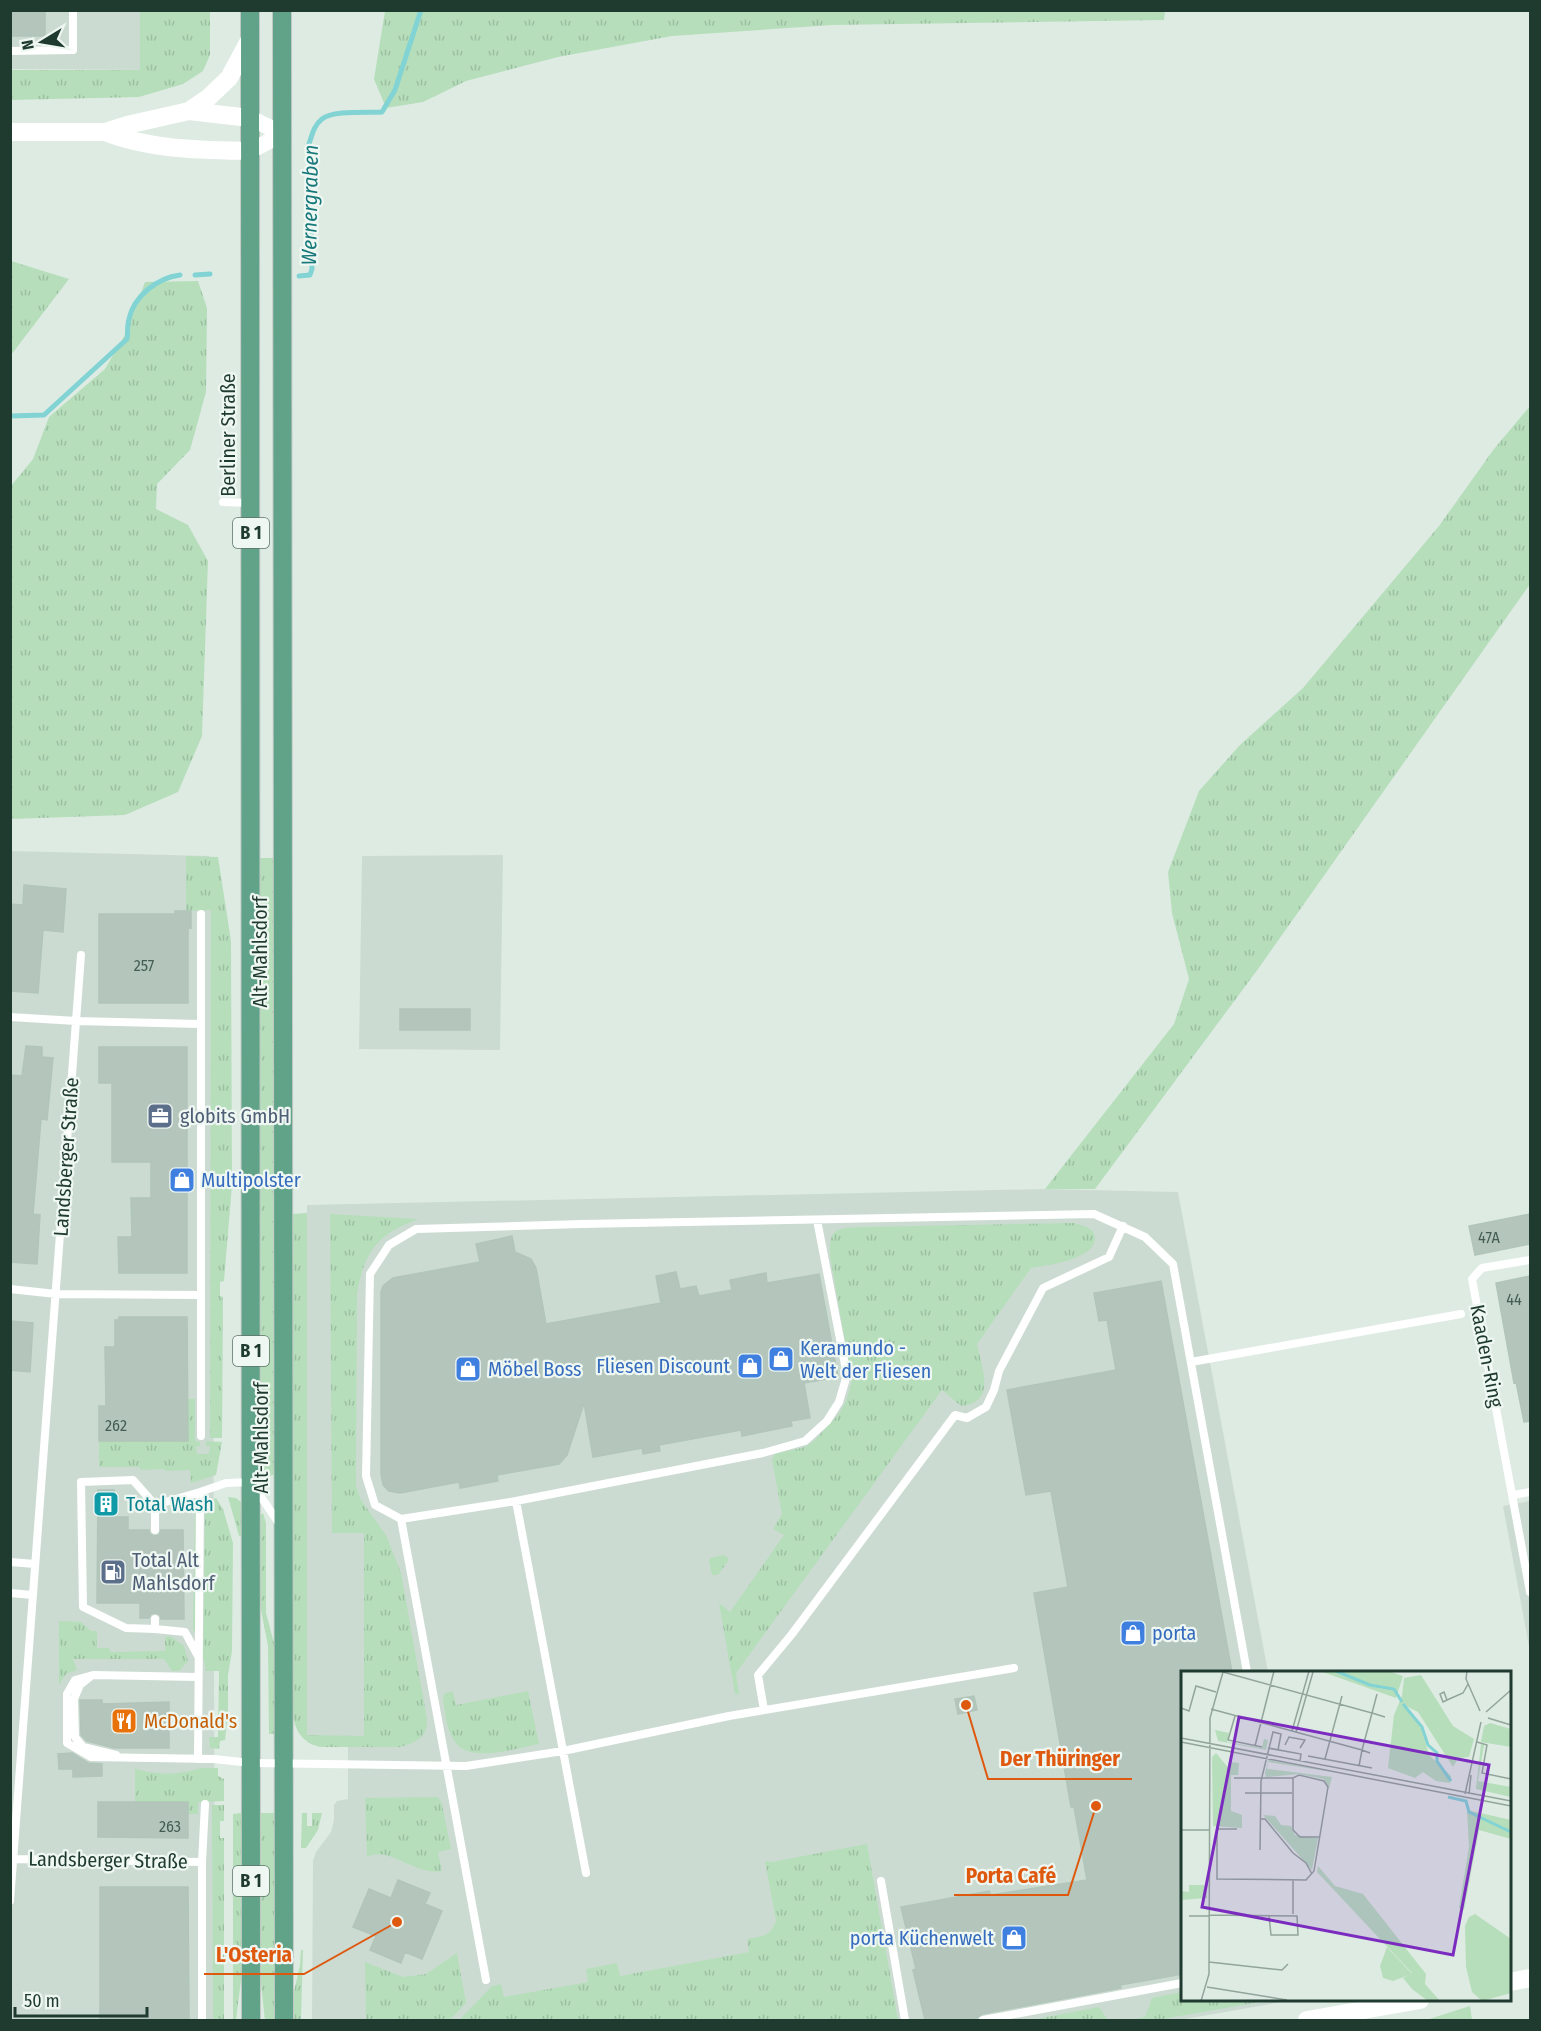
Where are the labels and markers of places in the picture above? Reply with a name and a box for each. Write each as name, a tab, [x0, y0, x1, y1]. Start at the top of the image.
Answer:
office icon: globits GmbH	[145, 1101, 175, 1131]
place label: globits GmbH	[180, 1104, 290, 1128]
shop icon: Multipolster	[167, 1165, 197, 1195]
place label: Multipolster	[201, 1168, 301, 1192]
place label: Keramundo - Welt der Fliesen	[800, 1336, 931, 1383]
shop icon: Keramundo - Welt der Fliesen	[766, 1344, 796, 1374]
shop icon: Fliesen Discount	[735, 1351, 765, 1381]
shop icon: Möbel Boss	[453, 1354, 483, 1384]
place label: Fliesen Discount	[596, 1354, 730, 1378]
place label: Möbel Boss	[488, 1357, 582, 1381]
building icon: Total Wash	[91, 1489, 121, 1519]
place label: Total Wash	[126, 1492, 214, 1516]
place label: Total Alt Mahlsdorf	[132, 1548, 217, 1595]
fuel station icon: Total Alt Mahlsdorf	[98, 1557, 128, 1587]
shop icon: porta	[1118, 1618, 1148, 1648]
place label: porta	[1152, 1621, 1196, 1645]
restaurant icon: McDonald's	[109, 1706, 139, 1736]
place label: McDonald's	[144, 1709, 237, 1733]
callout: Der Thüringer	[988, 1740, 1132, 1779]
callout: Porta Café	[954, 1856, 1068, 1895]
shop icon: porta Küchenwelt	[999, 1923, 1029, 1953]
place label: porta Küchenwelt	[850, 1926, 994, 1950]
callout: L'Osteria	[204, 1935, 304, 1974]

